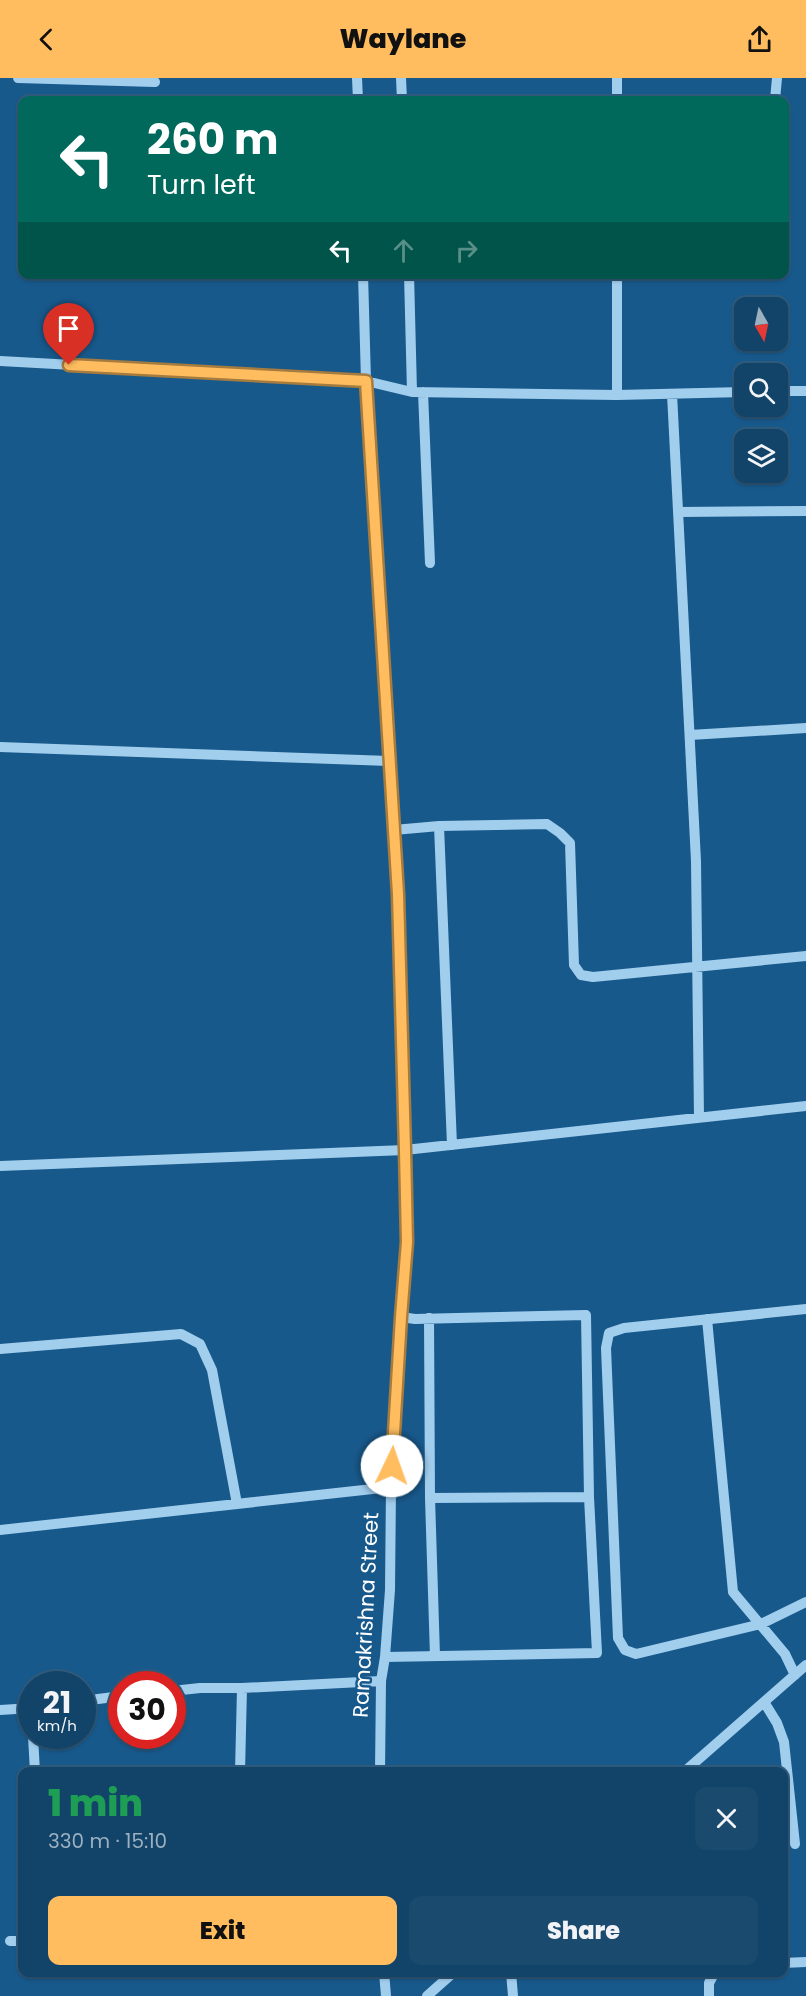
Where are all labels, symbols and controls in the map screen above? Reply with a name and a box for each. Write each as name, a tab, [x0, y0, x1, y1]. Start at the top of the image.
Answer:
text: Waylane	[340, 20, 466, 57]
icon: back	[30, 23, 63, 56]
icon: share	[743, 23, 776, 56]
text: 260 m	[147, 110, 279, 169]
icon: left	[48, 120, 126, 198]
text: Turn left	[147, 166, 256, 203]
icon: left	[324, 234, 357, 267]
icon: ahead	[387, 234, 420, 267]
icon: right	[450, 234, 483, 267]
north arrow	[734, 297, 788, 351]
map controls	[734, 297, 788, 483]
pin	[43, 303, 94, 365]
icon: arrive	[52, 312, 85, 345]
button: search	[734, 363, 788, 417]
button: layers	[734, 429, 788, 483]
position arrow	[360, 1434, 424, 1498]
street label: Ramakrishna Street	[346, 1511, 385, 1718]
speed limit sign: 30	[108, 1671, 186, 1749]
text: 21	[43, 1681, 71, 1724]
text: km/h	[37, 1715, 77, 1736]
text: 1 min	[48, 1778, 143, 1829]
button: close	[695, 1787, 758, 1850]
text: 330 m · 15:10	[48, 1827, 167, 1855]
button: Exit	[48, 1896, 397, 1965]
button: Share	[409, 1896, 758, 1965]

